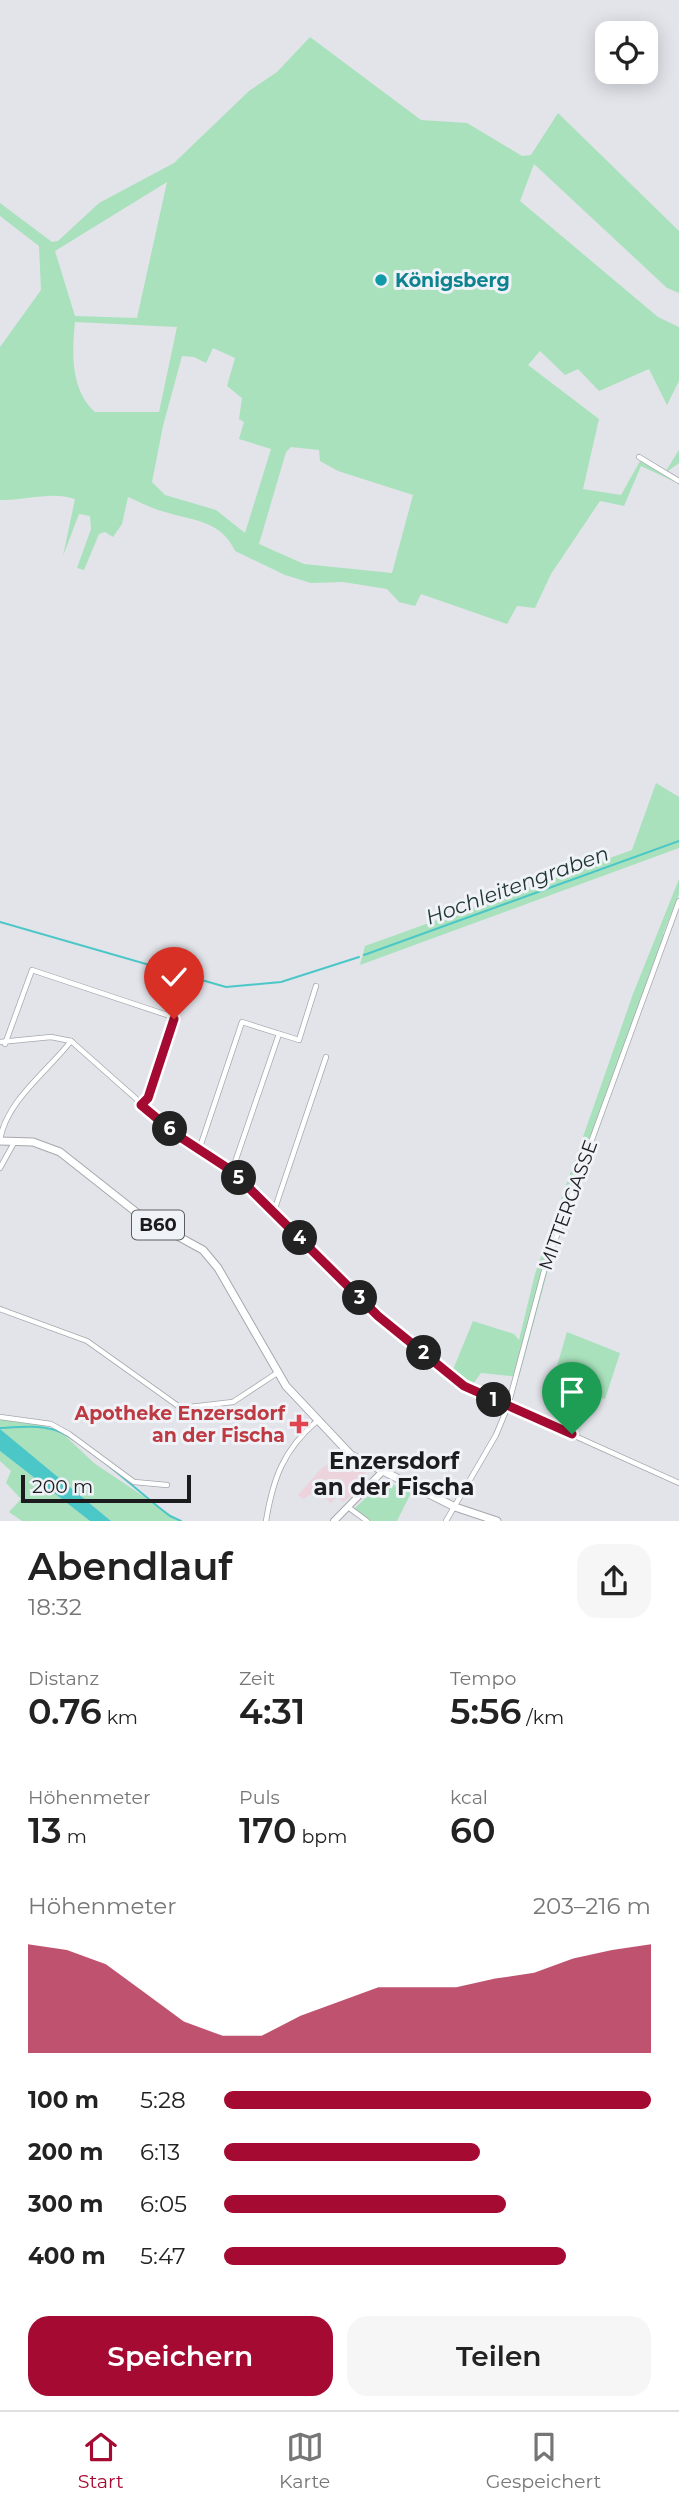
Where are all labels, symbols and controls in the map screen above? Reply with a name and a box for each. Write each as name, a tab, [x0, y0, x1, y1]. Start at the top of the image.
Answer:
map controls	[595, 21, 658, 84]
button: locate	[595, 21, 658, 84]
place label: Königsberg	[395, 269, 510, 292]
marker: Königsberg	[373, 272, 389, 288]
water label: Hochleitengraben	[422, 840, 612, 930]
pin	[144, 947, 204, 1019]
icon: check	[155, 958, 193, 996]
pin: 6	[152, 1112, 188, 1146]
text: 6	[163, 1117, 176, 1140]
street label: MITTERGASSE	[534, 1137, 602, 1273]
pin: 5	[222, 1160, 256, 1196]
text: 5	[233, 1166, 244, 1189]
road number: B60	[132, 1210, 184, 1240]
pin: 4	[282, 1220, 318, 1256]
text: 4	[293, 1226, 306, 1249]
pin: 3	[342, 1280, 378, 1316]
text: 3	[354, 1286, 365, 1309]
pin: 2	[406, 1336, 442, 1370]
text: 2	[418, 1341, 429, 1364]
pin	[542, 1362, 602, 1434]
icon: arrive	[553, 1373, 591, 1411]
pin: 1	[476, 1382, 512, 1418]
text: 1	[490, 1388, 497, 1411]
place label: Apotheke Enzersdorf an der Fischa	[74, 1402, 286, 1447]
marker: Apotheke Enzersdorf an der Fischa	[291, 1416, 307, 1432]
district label: Enzersdorf an der Fischa	[314, 1447, 474, 1501]
scale bar	[21, 1472, 191, 1504]
text: 200 m	[32, 1475, 93, 1498]
text: Abendlauf	[28, 1543, 232, 1590]
button: share	[577, 1544, 651, 1618]
text: 18:32	[28, 1593, 82, 1621]
text: Distanz	[28, 1667, 99, 1690]
text: Zeit	[239, 1667, 275, 1690]
text: Tempo	[450, 1667, 516, 1690]
text: 0.76	[28, 1690, 102, 1733]
text: 4:31	[239, 1690, 305, 1733]
text: 5:56	[450, 1690, 521, 1733]
text: km	[102, 1706, 138, 1729]
text: /km	[521, 1706, 564, 1729]
text: Höhenmeter	[28, 1786, 151, 1809]
text: Puls	[239, 1786, 280, 1809]
text: kcal	[450, 1786, 488, 1809]
text: 13	[28, 1809, 62, 1852]
text: 170	[239, 1809, 296, 1852]
text: 60	[450, 1809, 496, 1852]
text: m	[62, 1825, 87, 1848]
text: bpm	[296, 1825, 347, 1848]
text: Höhenmeter	[28, 1892, 176, 1920]
text: 203–216 m	[533, 1892, 651, 1920]
text: 100 m	[28, 2086, 99, 2114]
text: 5:28	[140, 2086, 186, 2114]
text: 200 m	[28, 2138, 103, 2166]
text: 6:13	[140, 2138, 180, 2166]
text: 300 m	[28, 2190, 104, 2218]
text: 6:05	[140, 2190, 187, 2218]
text: 400 m	[28, 2242, 106, 2270]
text: 5:47	[140, 2242, 186, 2270]
button: Speichern	[28, 2316, 333, 2396]
button: Teilen	[347, 2316, 651, 2396]
tab: Start	[78, 2428, 124, 2493]
tab: Karte	[279, 2428, 330, 2493]
tab: Gespeichert	[486, 2428, 601, 2493]

